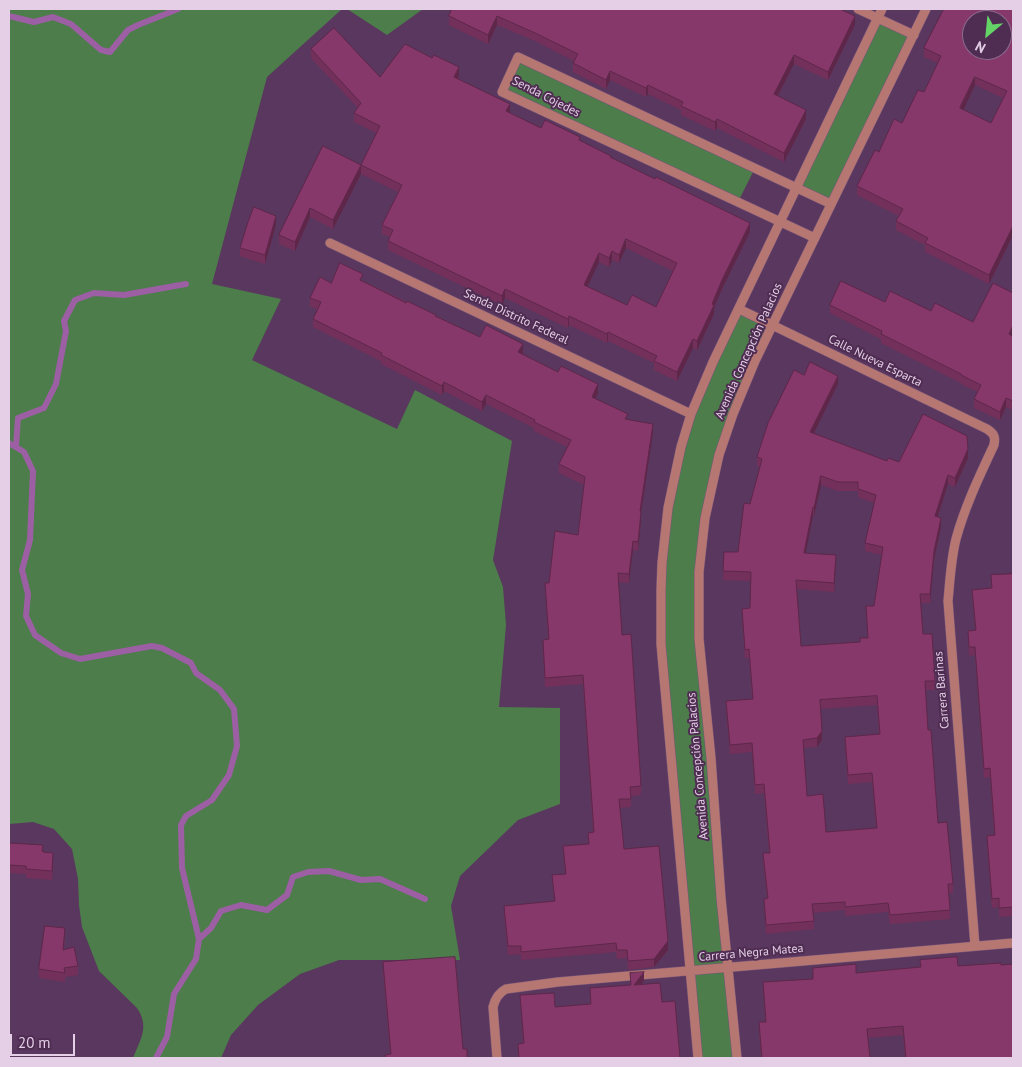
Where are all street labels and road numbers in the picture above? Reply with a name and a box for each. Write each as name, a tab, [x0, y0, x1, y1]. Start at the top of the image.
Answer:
street label: Senda Cojedes	[510, 74, 582, 120]
street label: Avenida Concepción Palacios	[712, 281, 786, 421]
street label: Senda Distrito Federal	[461, 286, 571, 348]
street label: Calle Nueva Esparta	[826, 332, 924, 390]
street label: Carrera Barinas	[931, 651, 953, 729]
street label: Avenida Concepción Palacios	[684, 692, 712, 840]
street label: Carrera Negra Matea	[698, 941, 804, 965]

